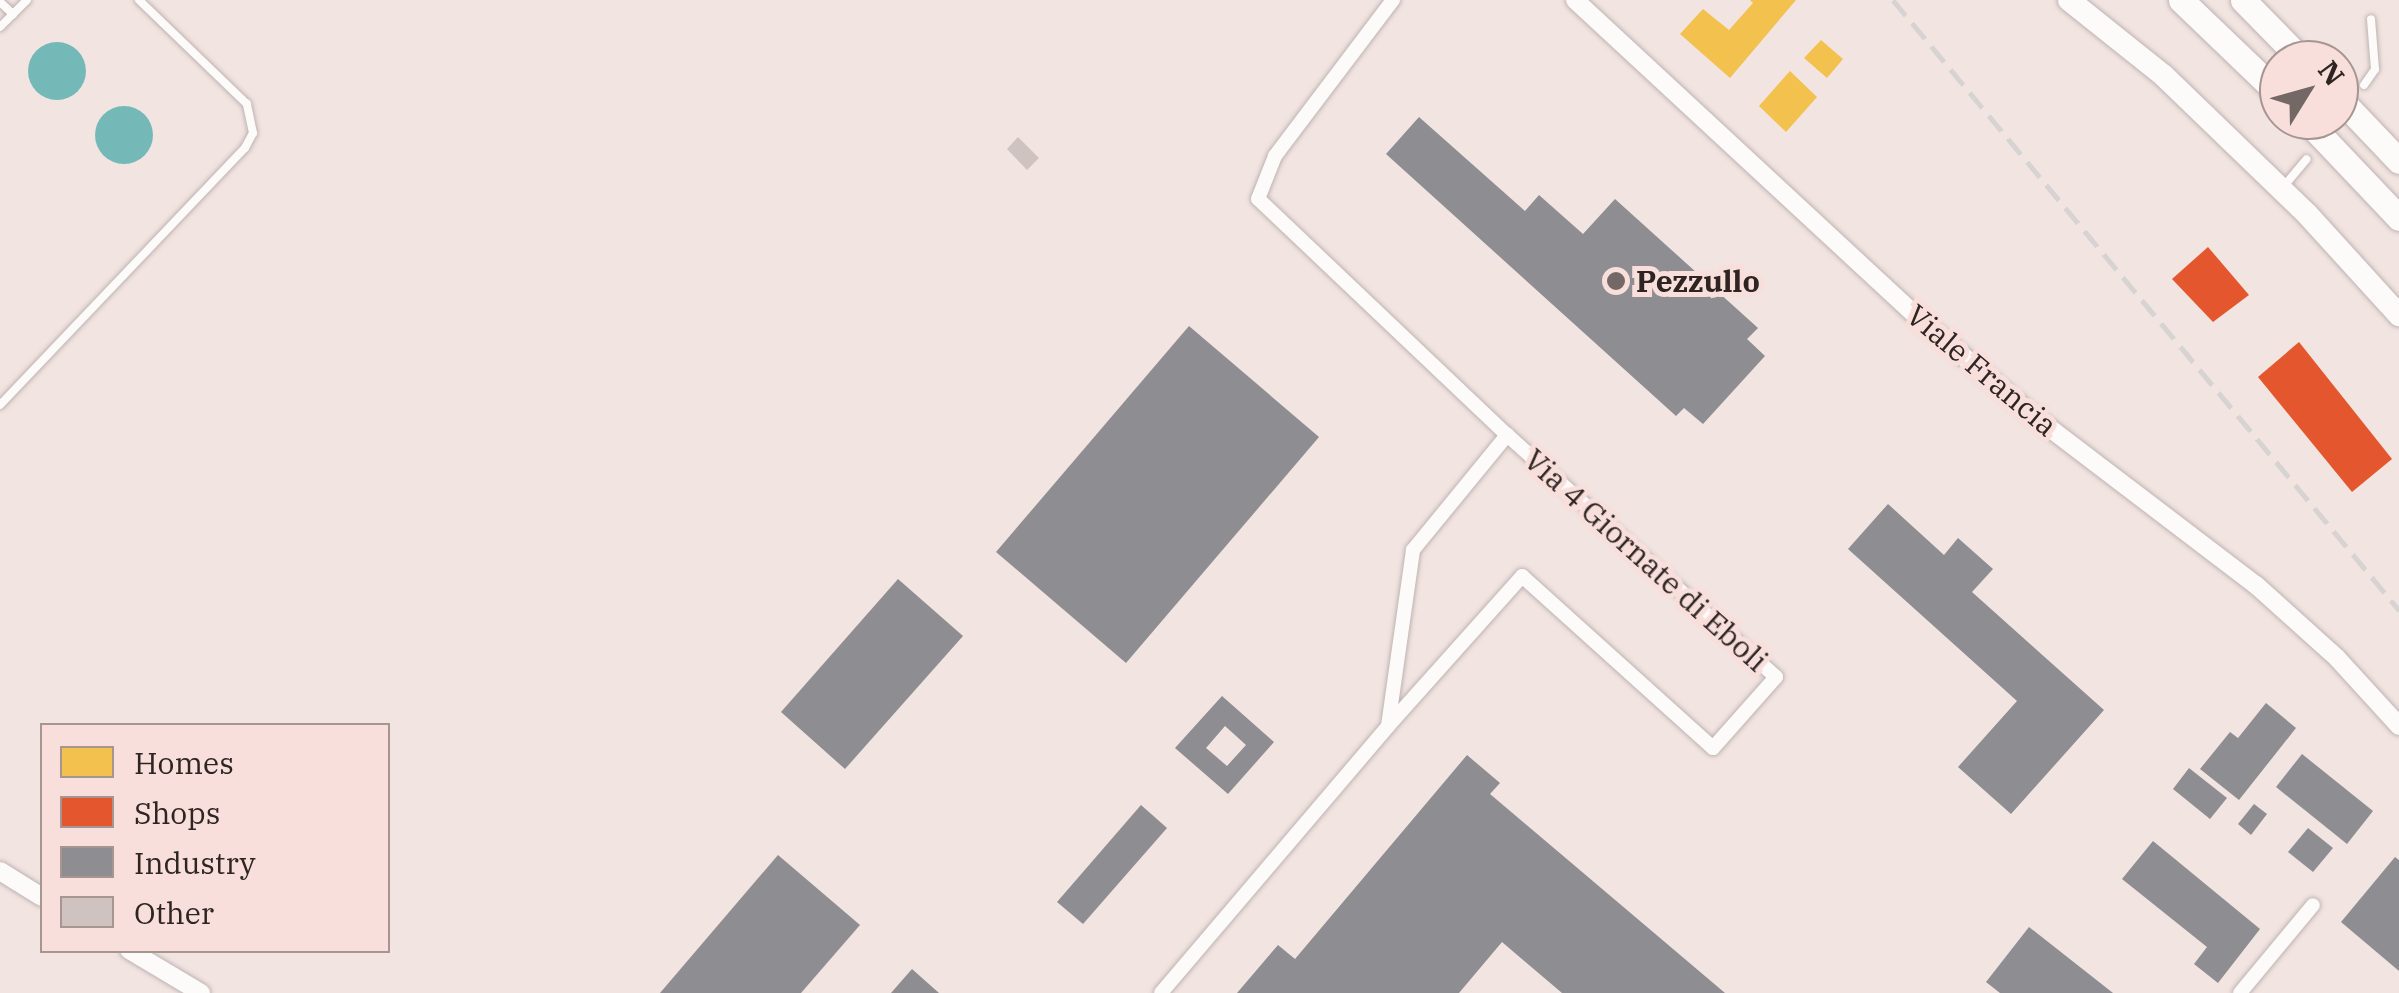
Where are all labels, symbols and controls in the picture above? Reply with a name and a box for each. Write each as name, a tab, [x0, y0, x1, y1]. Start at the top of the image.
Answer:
north arrow	[2259, 40, 2359, 140]
text: N	[2310, 53, 2353, 93]
place label: Pezzullo	[1636, 263, 1760, 299]
marker: Pezzullo	[1605, 270, 1627, 292]
street label: Viale Francia	[1899, 297, 2065, 443]
street label: Via 4 Giornate di Eboli	[1517, 441, 1775, 679]
legend	[40, 723, 390, 953]
text: Homes	[134, 743, 234, 782]
text: Shops	[134, 793, 220, 832]
text: Industry	[134, 843, 256, 882]
text: Other	[134, 893, 214, 932]

